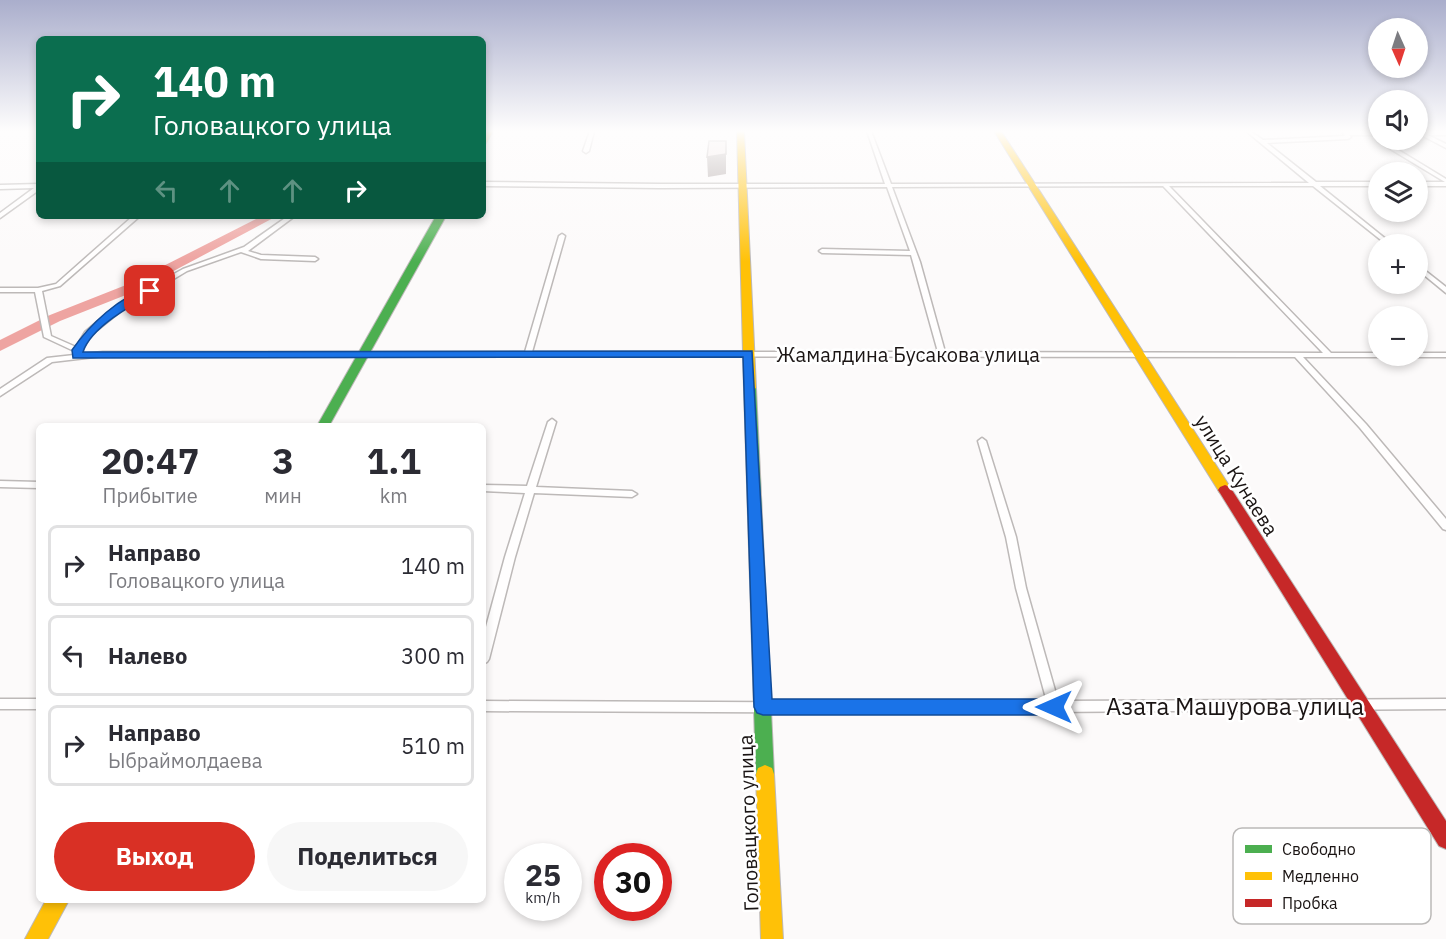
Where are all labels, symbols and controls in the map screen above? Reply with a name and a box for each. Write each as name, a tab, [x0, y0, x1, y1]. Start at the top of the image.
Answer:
north arrow	[1368, 18, 1428, 78]
map controls	[1368, 18, 1428, 366]
text: 140 m	[153, 54, 276, 109]
icon: right	[54, 60, 132, 138]
button: sound	[1368, 90, 1428, 150]
text: Головацкого улица	[153, 107, 392, 142]
button: layers	[1368, 162, 1428, 222]
icon: left	[150, 174, 183, 207]
icon: ahead	[213, 174, 246, 207]
icon: ahead	[276, 174, 309, 207]
icon: right	[339, 174, 372, 207]
button: +	[1368, 234, 1428, 294]
pin	[124, 265, 175, 316]
icon: arrive	[133, 274, 166, 307]
button: −	[1368, 306, 1428, 366]
street label: Жамалдина Бусакова улица	[776, 341, 1040, 368]
street label: улица Кунаева	[1189, 409, 1285, 541]
text: 20:47	[101, 437, 199, 484]
text: 3	[272, 437, 294, 484]
text: 1.1	[367, 437, 421, 484]
text: Прибытие	[103, 482, 198, 509]
text: мин	[264, 482, 302, 509]
text: km	[380, 482, 408, 509]
text: Направо	[108, 538, 201, 567]
icon: right	[57, 549, 90, 582]
text: 140 m	[401, 551, 465, 580]
text: Головацкого улица	[108, 567, 285, 594]
icon: left	[57, 639, 90, 672]
text: Налево	[108, 641, 187, 670]
text: 300 m	[401, 641, 465, 670]
position arrow	[1022, 675, 1086, 739]
street label: Азата Машурова улица	[1106, 690, 1364, 722]
text: Направо	[108, 718, 201, 747]
icon: right	[57, 729, 90, 762]
text: 510 m	[401, 731, 465, 760]
street label: Головацкого улица	[731, 734, 765, 912]
text: Ыбраймолдаева	[108, 747, 263, 774]
button: Выход	[54, 822, 255, 891]
button: Поделиться	[267, 822, 468, 891]
legend	[1233, 828, 1431, 924]
text: Свободно	[1282, 839, 1356, 859]
speed limit sign: 30	[594, 843, 672, 921]
text: 25	[525, 855, 561, 894]
text: Медленно	[1282, 866, 1359, 886]
text: km/h	[525, 888, 561, 907]
text: Пробка	[1282, 893, 1338, 913]

